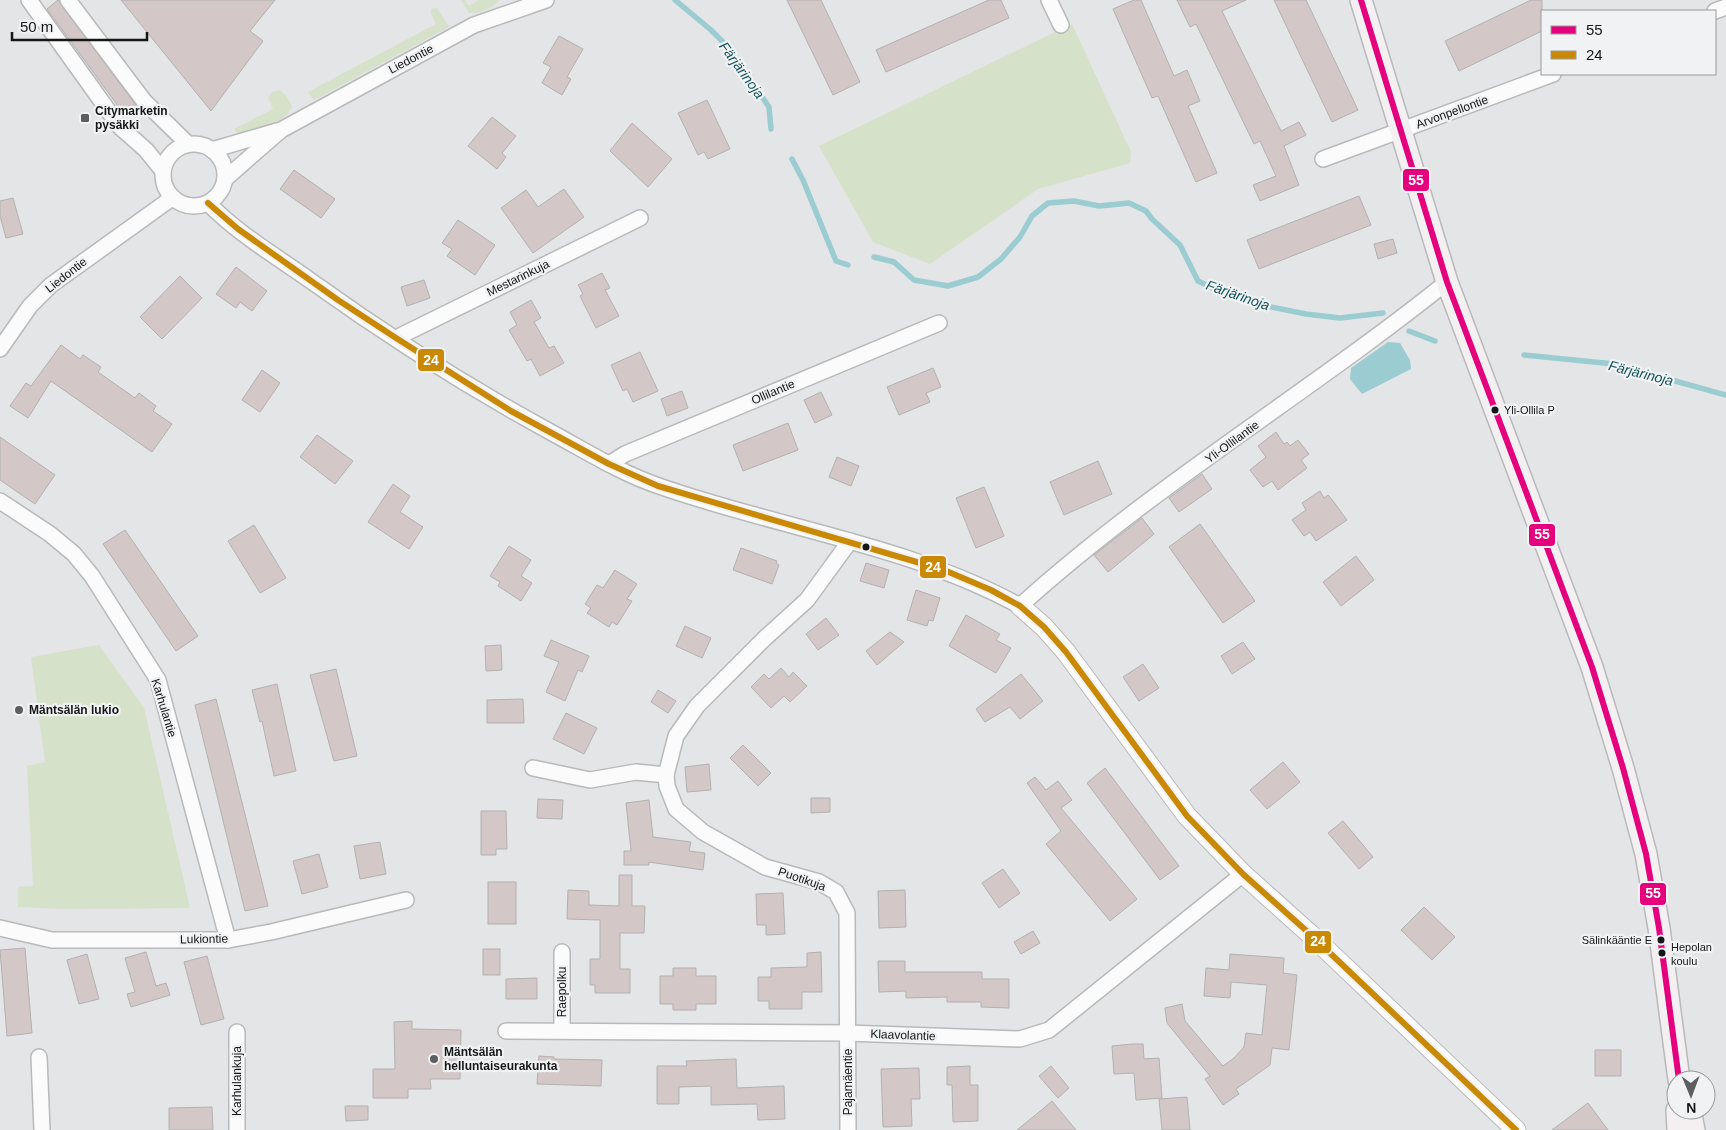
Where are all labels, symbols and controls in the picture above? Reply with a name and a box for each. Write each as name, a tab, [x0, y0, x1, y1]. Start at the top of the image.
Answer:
scale bar	[12, 10, 148, 42]
legend	[1541, 10, 1716, 75]
text: 50 m	[20, 18, 53, 35]
text: 55	[1586, 21, 1603, 38]
water label: Färjärinoja	[716, 39, 768, 102]
street label: Liedontie	[386, 41, 436, 77]
text: 24	[1586, 46, 1603, 63]
street label: Arvonpellontie	[1414, 92, 1490, 132]
place label: Citymarketin pysäkki	[95, 104, 168, 132]
marker: Citymarketin pysäkki	[79, 112, 91, 124]
line badge: 55	[1402, 168, 1430, 192]
text: 55	[1408, 172, 1424, 188]
street label: Liedontie	[42, 254, 90, 296]
street label: Mestarinkuja	[484, 257, 552, 299]
water label: Färjärinoja	[1204, 277, 1272, 313]
line badge: 24	[417, 348, 445, 372]
text: 24	[423, 352, 439, 368]
water label: Färjärinoja	[1607, 357, 1675, 389]
street label: Ollilantie	[749, 376, 797, 407]
place label: Yli-Ollila P	[1504, 404, 1555, 416]
marker: Yli-Ollila P	[1490, 405, 1500, 415]
street label: Yli-Ollilantie	[1202, 418, 1262, 466]
line badge: 55	[1528, 523, 1556, 547]
text: 55	[1534, 526, 1550, 542]
unlabelled marker	[861, 542, 871, 552]
line badge: 24	[919, 555, 947, 579]
text: 24	[925, 559, 941, 575]
street label: Karhulantie	[148, 677, 180, 739]
place label: Mäntsälän lukio	[29, 703, 119, 717]
marker: Mäntsälän lukio	[13, 704, 25, 716]
street label: Puotikuja	[776, 864, 828, 894]
line badge: 55	[1639, 882, 1667, 906]
text: 55	[1645, 885, 1661, 901]
line badge: 24	[1304, 930, 1332, 954]
street label: Lukiontie	[180, 932, 228, 946]
text: 24	[1310, 933, 1326, 949]
place label: Sälinkääntie E	[1582, 934, 1652, 946]
marker: Sälinkääntie E	[1656, 935, 1666, 945]
place label: Hepolan koulu	[1671, 941, 1712, 967]
marker: Hepolan koulu	[1657, 948, 1667, 958]
street label: Raepolku	[555, 967, 569, 1017]
street label: Klaavolantie	[870, 1027, 936, 1043]
place label: Mäntsälän helluntaiseurakunta	[444, 1045, 558, 1073]
street label: Karhulankuja	[230, 1046, 244, 1116]
street label: Pajamäentie	[841, 1048, 855, 1115]
marker: Mäntsälän helluntaiseurakunta	[428, 1053, 440, 1065]
north arrow	[1666, 1070, 1716, 1120]
text: N	[1686, 1100, 1696, 1116]

